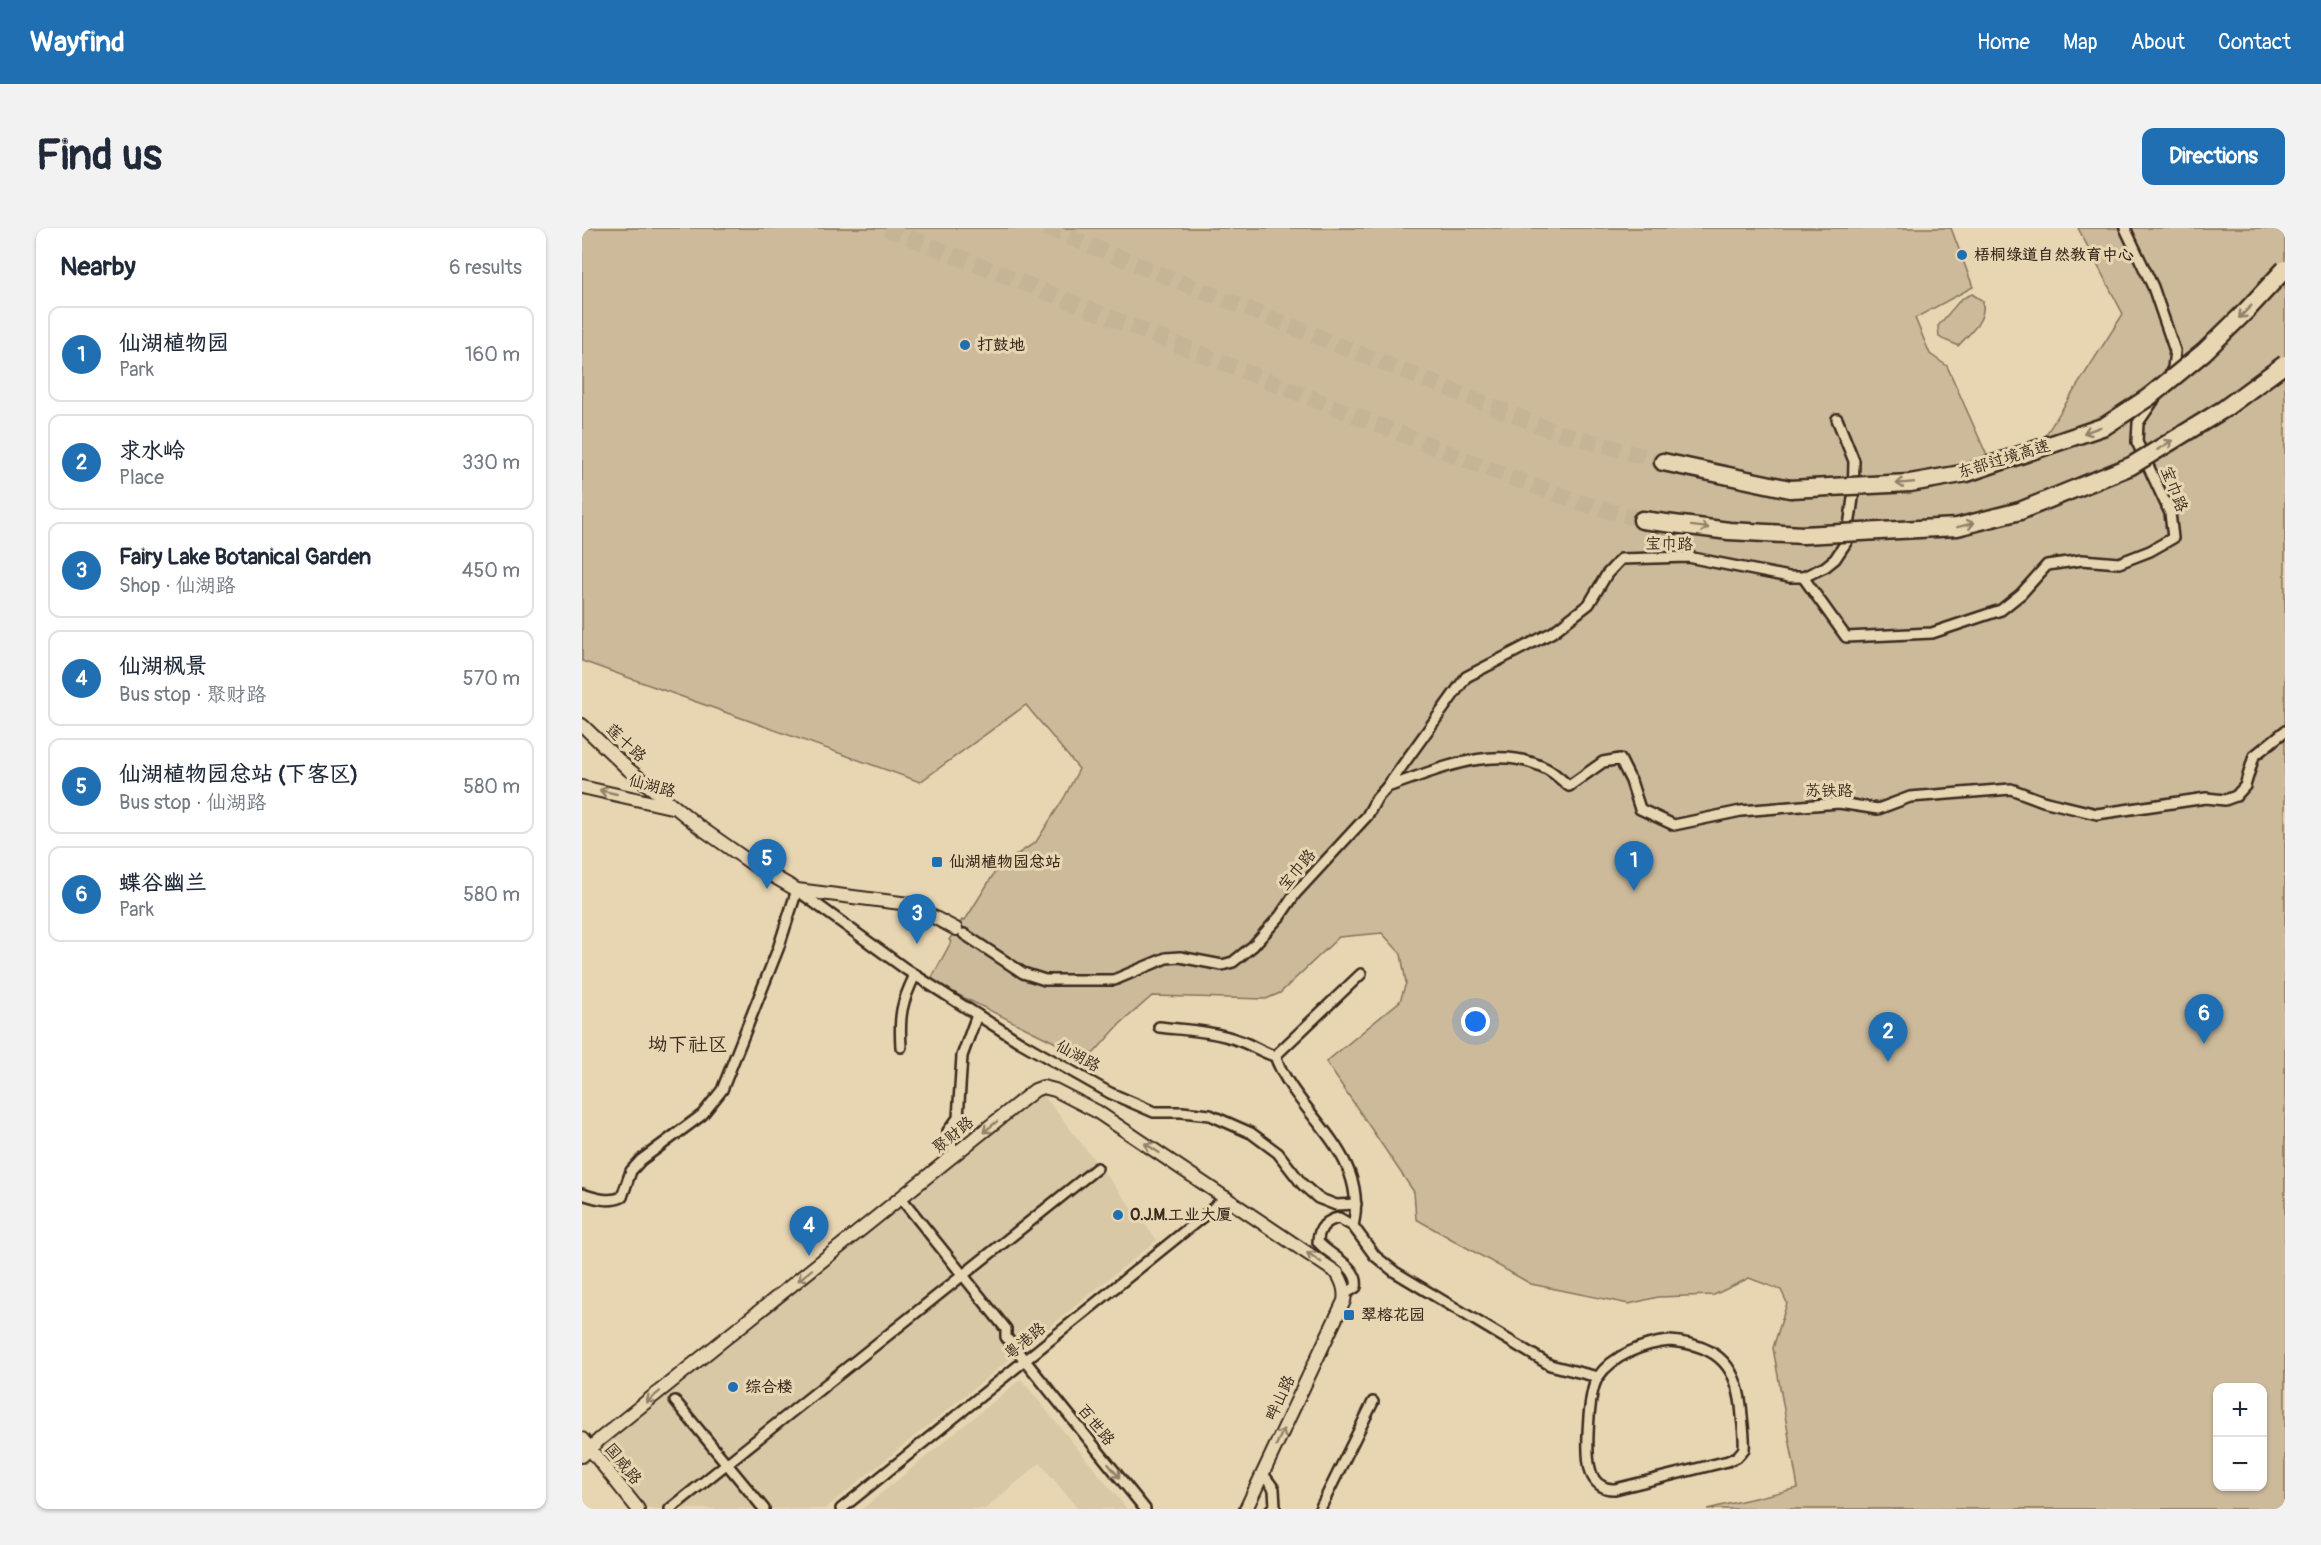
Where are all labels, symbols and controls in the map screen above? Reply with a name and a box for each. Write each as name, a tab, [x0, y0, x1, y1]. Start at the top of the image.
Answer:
text: Wayfind	[30, 25, 125, 60]
text: Home	[1977, 29, 2030, 56]
text: Map	[2063, 29, 2098, 56]
text: About	[2131, 29, 2185, 56]
text: Contact	[2218, 29, 2291, 56]
button: Directions	[2142, 128, 2285, 185]
text: Find us	[36, 130, 162, 182]
place label: 梧桐绿道自然教育中心	[1974, 245, 2134, 265]
marker: 梧桐绿道自然教育中心	[1955, 248, 1969, 262]
text: Nearby	[60, 251, 136, 283]
text: 6 results	[449, 255, 522, 280]
one-way arrow	[2238, 304, 2253, 319]
text: 仙湖植物园	[119, 329, 229, 357]
place label: 打鼓地	[977, 335, 1025, 355]
marker: 打鼓地	[958, 338, 972, 352]
text: 1	[78, 342, 85, 367]
text: 160 m	[465, 342, 520, 367]
text: Park	[119, 357, 154, 382]
one-way arrow	[2083, 426, 2102, 437]
street label: 东部过境高速	[1955, 435, 2053, 483]
text: 求水岭	[119, 437, 185, 465]
one-way arrow	[2156, 438, 2173, 450]
text: 2	[76, 450, 87, 475]
text: 330 m	[462, 450, 520, 475]
street label: 宝巾路	[2156, 463, 2192, 515]
text: Place	[119, 465, 164, 490]
one-way arrow	[1896, 477, 1915, 488]
one-way arrow	[1956, 518, 1975, 530]
one-way arrow	[1690, 522, 1709, 533]
street label: 宝巾路	[1645, 534, 1693, 554]
text: Fairy Lake Botanical Garden	[119, 543, 371, 571]
text: 3	[76, 558, 87, 583]
text: 450 m	[462, 558, 520, 583]
text: Shop · 仙湖路	[119, 573, 236, 598]
text: 仙湖枫景	[119, 652, 207, 680]
text: 4	[76, 666, 87, 691]
text: 570 m	[463, 666, 520, 691]
text: Bus stop · 聚财路	[119, 682, 266, 707]
street label: 莲十路	[602, 719, 650, 767]
text: 仙湖植物园总站 (下客区)	[119, 760, 359, 788]
street label: 仙湖路	[626, 770, 678, 802]
text: 5	[76, 774, 87, 799]
text: 580 m	[463, 774, 520, 799]
street label: 苏铁路	[1805, 781, 1853, 801]
one-way arrow	[599, 786, 618, 798]
text: Bus stop · 仙湖路	[119, 790, 266, 815]
pin: 5	[748, 840, 786, 889]
pin: 1	[1614, 842, 1654, 891]
street label: 宝巾路	[1274, 845, 1320, 895]
place label: 仙湖植物园总站	[949, 852, 1061, 872]
marker: 仙湖植物园总站	[930, 855, 944, 869]
text: 蝶谷幽兰	[119, 869, 207, 897]
text: 6	[76, 882, 87, 907]
text: 580 m	[463, 882, 520, 907]
pin: 3	[898, 894, 936, 944]
text: Park	[119, 897, 154, 922]
pin: 6	[2184, 994, 2224, 1044]
your location	[1461, 1007, 1490, 1036]
pin: 2	[1868, 1012, 1908, 1062]
district label: 坳下社区	[648, 1032, 728, 1057]
street label: 仙湖路	[1052, 1036, 1104, 1076]
street label: 聚财路	[928, 1112, 978, 1158]
one-way arrow	[982, 1120, 998, 1133]
one-way arrow	[1144, 1142, 1161, 1154]
place label: O.J.M.工业大厦	[1130, 1205, 1232, 1225]
pin: 4	[790, 1206, 828, 1256]
marker: O.J.M.工业大厦	[1111, 1208, 1125, 1222]
one-way arrow	[1306, 1251, 1323, 1263]
one-way arrow	[798, 1268, 813, 1282]
place label: 翠榕花园	[1361, 1305, 1425, 1325]
marker: 翠榕花园	[1342, 1308, 1356, 1322]
street label: 粤港路	[1000, 1318, 1050, 1364]
street label: 畔山路	[1261, 1372, 1299, 1424]
place label: 综合楼	[745, 1377, 793, 1397]
marker: 综合楼	[726, 1380, 740, 1394]
map controls	[2213, 1383, 2267, 1491]
button: +	[2213, 1383, 2267, 1437]
one-way arrow	[645, 1391, 661, 1404]
street label: 百世路	[1073, 1400, 1119, 1450]
one-way arrow	[1275, 1429, 1287, 1447]
button: −	[2213, 1437, 2267, 1491]
street label: 国威路	[600, 1439, 646, 1489]
one-way arrow	[1108, 1463, 1121, 1479]

